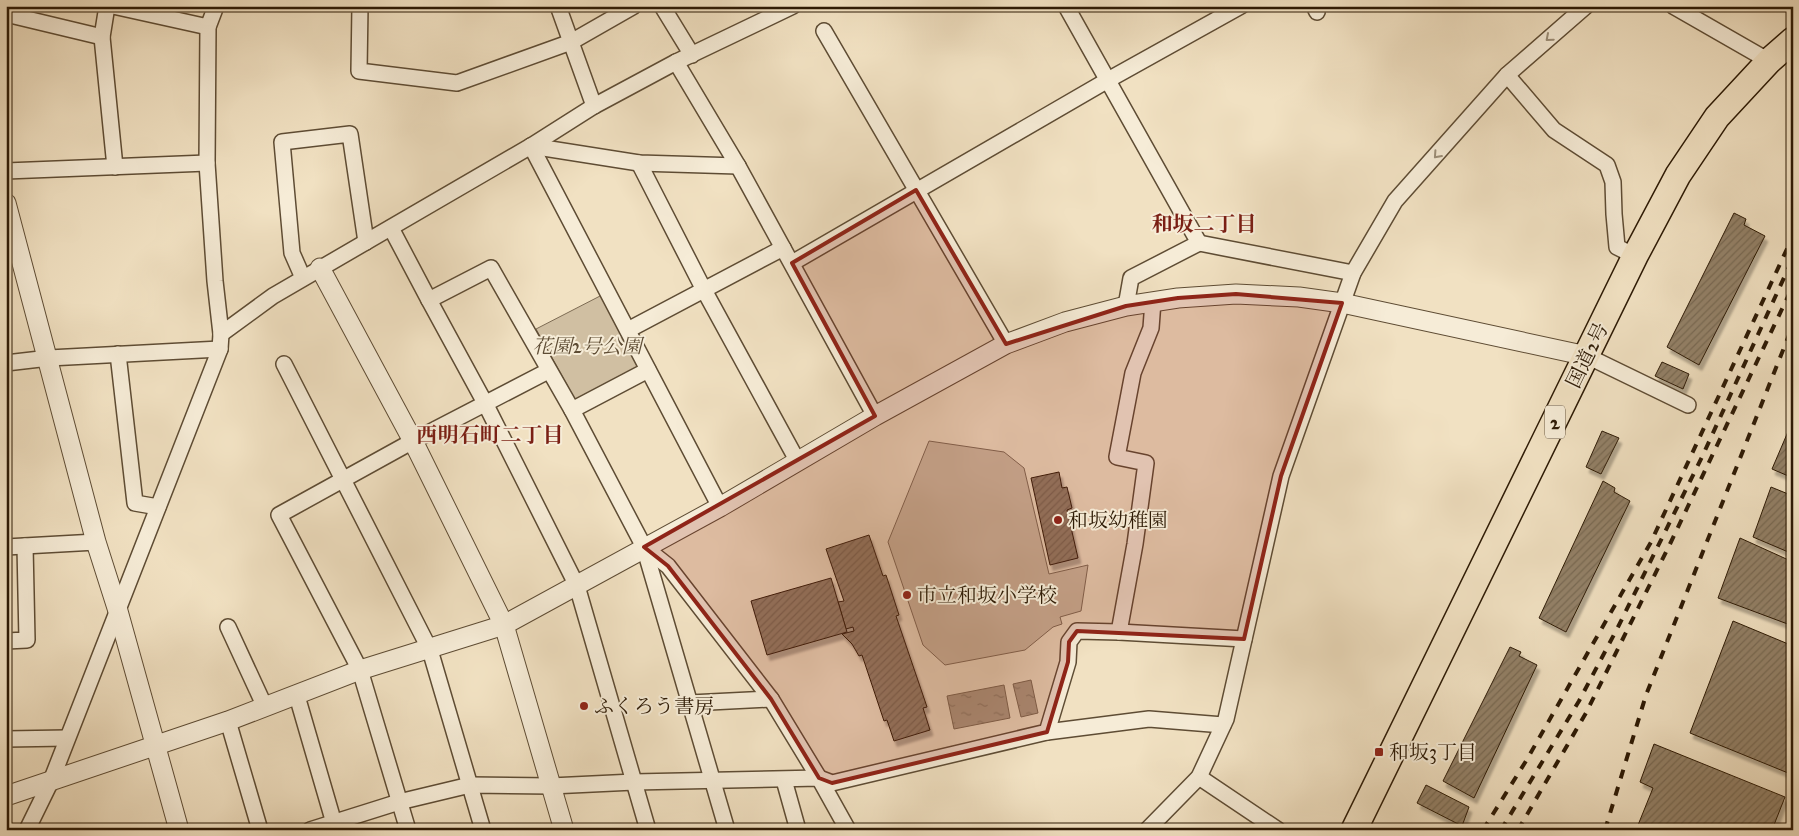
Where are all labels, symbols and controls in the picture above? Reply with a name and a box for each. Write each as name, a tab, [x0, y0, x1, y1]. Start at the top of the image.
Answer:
one-way arrow	[1546, 32, 1555, 41]
one-way arrow	[1433, 149, 1442, 158]
district label: 和坂二丁目	[1152, 211, 1257, 237]
street label: 国道2号	[1561, 318, 1613, 392]
park label: 花園2号公園	[532, 334, 645, 358]
road number: 2	[1545, 406, 1565, 438]
district label: 西明石町二丁目	[417, 422, 564, 448]
place label: 和坂幼稚園	[1068, 508, 1168, 532]
marker: 和坂幼稚園	[1052, 514, 1064, 526]
place label: 市立和坂小学校	[917, 583, 1057, 607]
marker: 市立和坂小学校	[901, 589, 913, 601]
place label: ふくろう書房	[594, 694, 714, 718]
marker: ふくろう書房	[578, 700, 590, 712]
place label: 和坂3丁目	[1389, 740, 1477, 764]
marker: 和坂3丁目	[1373, 746, 1385, 758]

